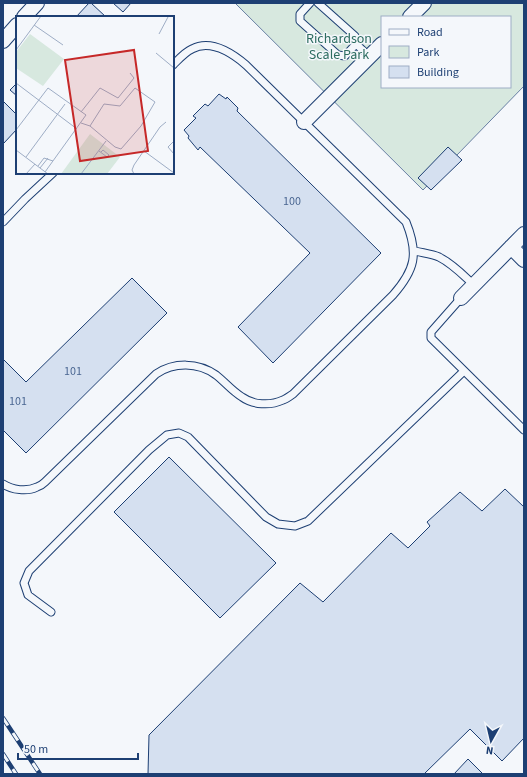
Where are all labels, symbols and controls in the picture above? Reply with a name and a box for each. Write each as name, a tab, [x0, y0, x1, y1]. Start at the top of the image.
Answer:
inset map	[16, 16, 174, 174]
legend	[381, 16, 511, 88]
text: Road	[417, 24, 443, 41]
park label: Richardson Scale Park	[306, 29, 372, 65]
text: Park	[417, 44, 439, 61]
text: Building	[417, 64, 459, 81]
house number: 100	[283, 193, 301, 210]
house number: 101	[64, 363, 82, 380]
house number: 101	[9, 393, 27, 410]
north arrow	[471, 721, 511, 761]
scale bar	[18, 735, 138, 761]
text: 50 m	[24, 741, 48, 758]
text: N	[485, 742, 494, 758]

